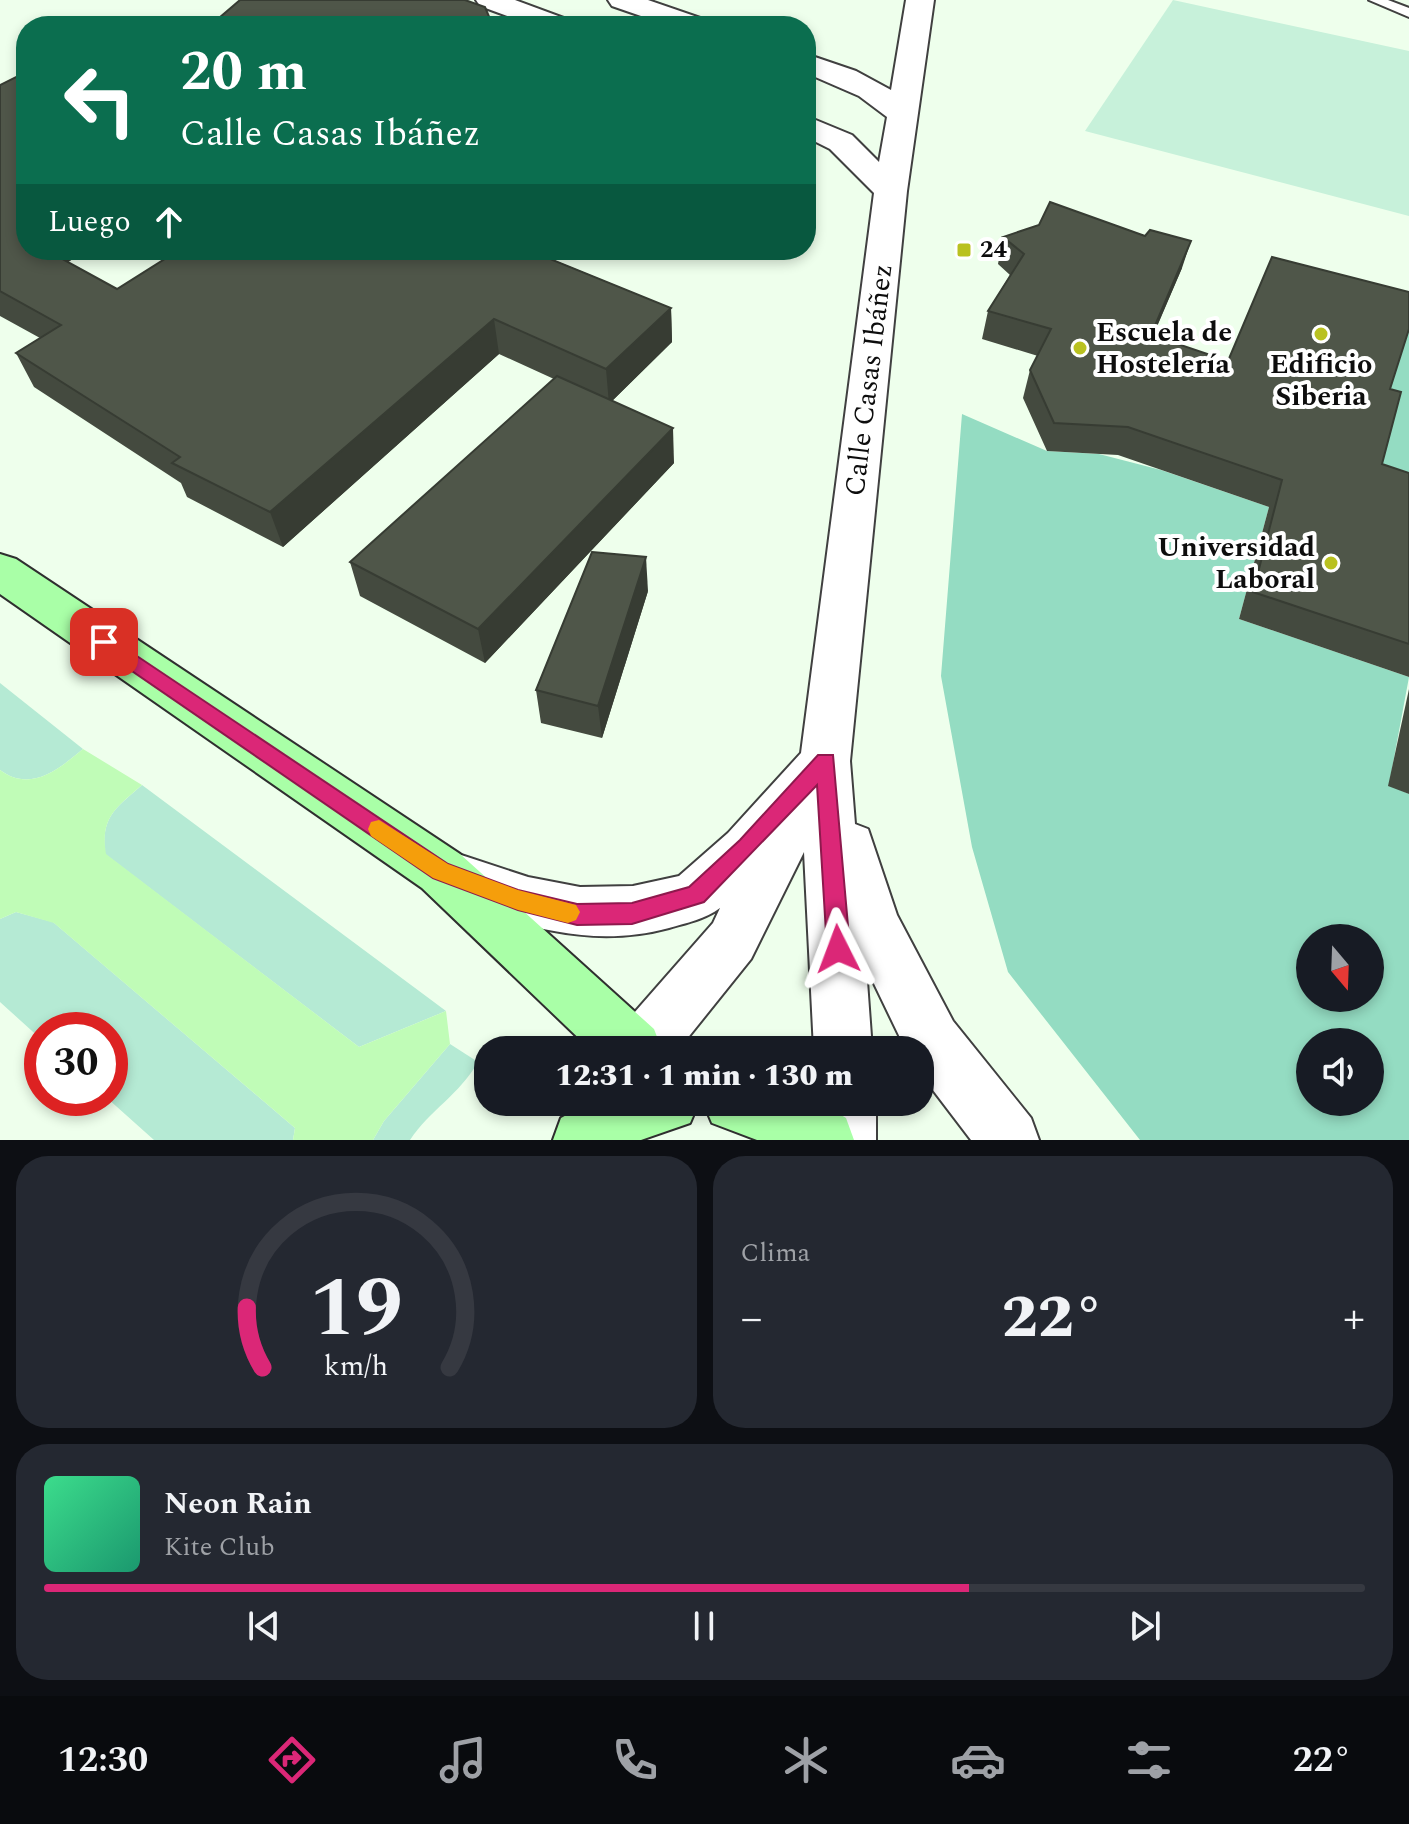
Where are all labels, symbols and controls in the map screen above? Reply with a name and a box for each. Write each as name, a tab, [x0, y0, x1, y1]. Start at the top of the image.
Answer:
text: 20 m	[180, 30, 307, 115]
icon: left	[48, 48, 152, 152]
text: Calle Casas Ibáñez	[180, 107, 480, 162]
text: Luego	[48, 199, 131, 245]
icon: ahead	[147, 200, 191, 244]
place label: 24	[980, 232, 1007, 268]
marker: 24	[955, 241, 973, 259]
street label: Calle Casas Ibáñez	[833, 261, 905, 499]
place label: Escuela de Hostelería	[1096, 311, 1232, 386]
marker: Edificio Siberia	[1312, 325, 1330, 343]
marker: Escuela de Hostelería	[1071, 339, 1089, 357]
place label: Edificio Siberia	[1270, 343, 1372, 418]
place label: Universidad Laboral	[1157, 526, 1315, 601]
marker: Universidad Laboral	[1322, 554, 1340, 572]
pin	[70, 608, 138, 676]
icon: arrive	[82, 620, 126, 664]
position arrow	[796, 907, 880, 991]
north arrow	[1296, 924, 1384, 1012]
map controls	[1296, 924, 1384, 1116]
speed limit sign: 30	[24, 1012, 128, 1116]
button: sound	[1296, 1028, 1384, 1116]
text: 12:31 · 1 min · 130 m	[555, 1053, 853, 1099]
text: Clima	[741, 1233, 810, 1273]
text: 19	[310, 1246, 403, 1373]
text: 22°	[1002, 1272, 1104, 1364]
text: −	[741, 1285, 763, 1352]
text: +	[1343, 1285, 1365, 1352]
text: km/h	[324, 1345, 388, 1388]
text: Neon Rain	[164, 1481, 312, 1527]
text: Kite Club	[164, 1527, 275, 1567]
icon: previous	[242, 1604, 286, 1648]
icon: pause	[682, 1604, 726, 1648]
icon: next	[1123, 1604, 1167, 1648]
icon: directions	[264, 1732, 320, 1788]
icon: music	[435, 1732, 491, 1788]
icon: phone	[607, 1732, 663, 1788]
icon: climate	[778, 1732, 834, 1788]
icon: car	[950, 1732, 1006, 1788]
icon: filters	[1121, 1732, 1177, 1788]
text: 12:30	[58, 1733, 148, 1788]
text: 22°	[1293, 1733, 1351, 1788]

